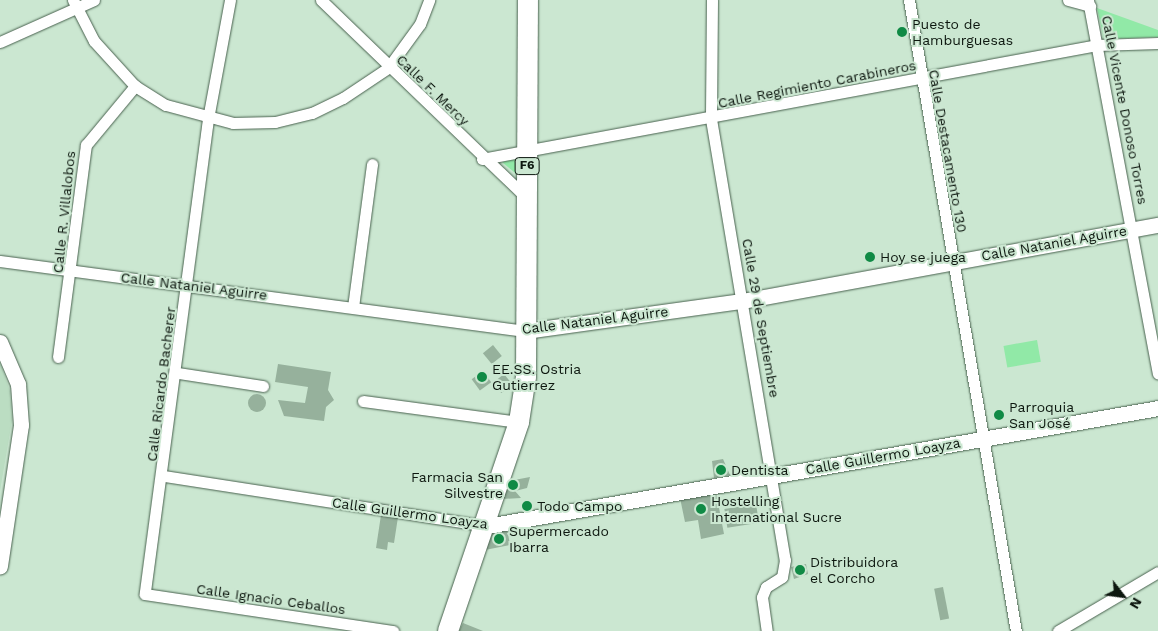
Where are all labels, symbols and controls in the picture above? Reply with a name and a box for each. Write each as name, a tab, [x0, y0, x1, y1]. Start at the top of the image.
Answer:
street label: Calle Vicente Donoso Torres	[1098, 14, 1152, 206]
place label: Puesto de Hamburguesas	[912, 16, 1013, 48]
marker: Puesto de Hamburguesas	[896, 26, 908, 38]
street label: Calle F. Mercy	[393, 51, 473, 129]
street label: Calle Regimiento Carabineros	[716, 57, 918, 111]
street label: Calle Destacamento 130	[925, 68, 971, 234]
street label: Calle R. Villalobos	[49, 150, 79, 274]
road number: F6	[514, 157, 540, 176]
street label: Calle Nataniel Aguirre	[979, 222, 1129, 264]
street label: Calle 29 de Septiembre	[739, 237, 783, 399]
place label: Hoy se juega	[880, 249, 966, 265]
marker: Hoy se juega	[864, 251, 876, 263]
street label: Calle Nataniel Aguirre	[119, 269, 269, 303]
street label: Calle Nataniel Aguirre	[520, 303, 670, 337]
street label: Calle Ricardo Bacherer	[143, 306, 179, 462]
place label: EE.SS. Ostria Gutierrez	[492, 361, 581, 394]
marker: EE.SS. Ostria Gutierrez	[476, 371, 488, 383]
place label: Parroquia San José	[1009, 399, 1074, 432]
marker: Parroquia San José	[993, 409, 1005, 421]
street label: Calle Guillermo Loayza	[804, 434, 962, 478]
place label: Dentista	[731, 462, 788, 478]
marker: Dentista	[715, 464, 727, 476]
place label: Farmacia San Silvestre	[411, 469, 503, 502]
marker: Farmacia San Silvestre	[507, 479, 519, 491]
place label: Hostelling International Sucre	[711, 493, 842, 526]
street label: Calle Guillermo Loayza	[331, 494, 489, 532]
place label: Todo Campo	[537, 498, 622, 514]
marker: Todo Campo	[521, 500, 533, 512]
marker: Hostelling International Sucre	[695, 503, 707, 515]
place label: Supermercado Ibarra	[509, 523, 609, 556]
marker: Supermercado Ibarra	[493, 533, 505, 545]
place label: Distribuidora el Corcho	[810, 554, 898, 586]
marker: Distribuidora el Corcho	[794, 564, 806, 576]
north arrow	[1098, 571, 1148, 621]
street label: Calle Ignacio Ceballos	[195, 580, 347, 618]
text: N	[1126, 595, 1146, 612]

